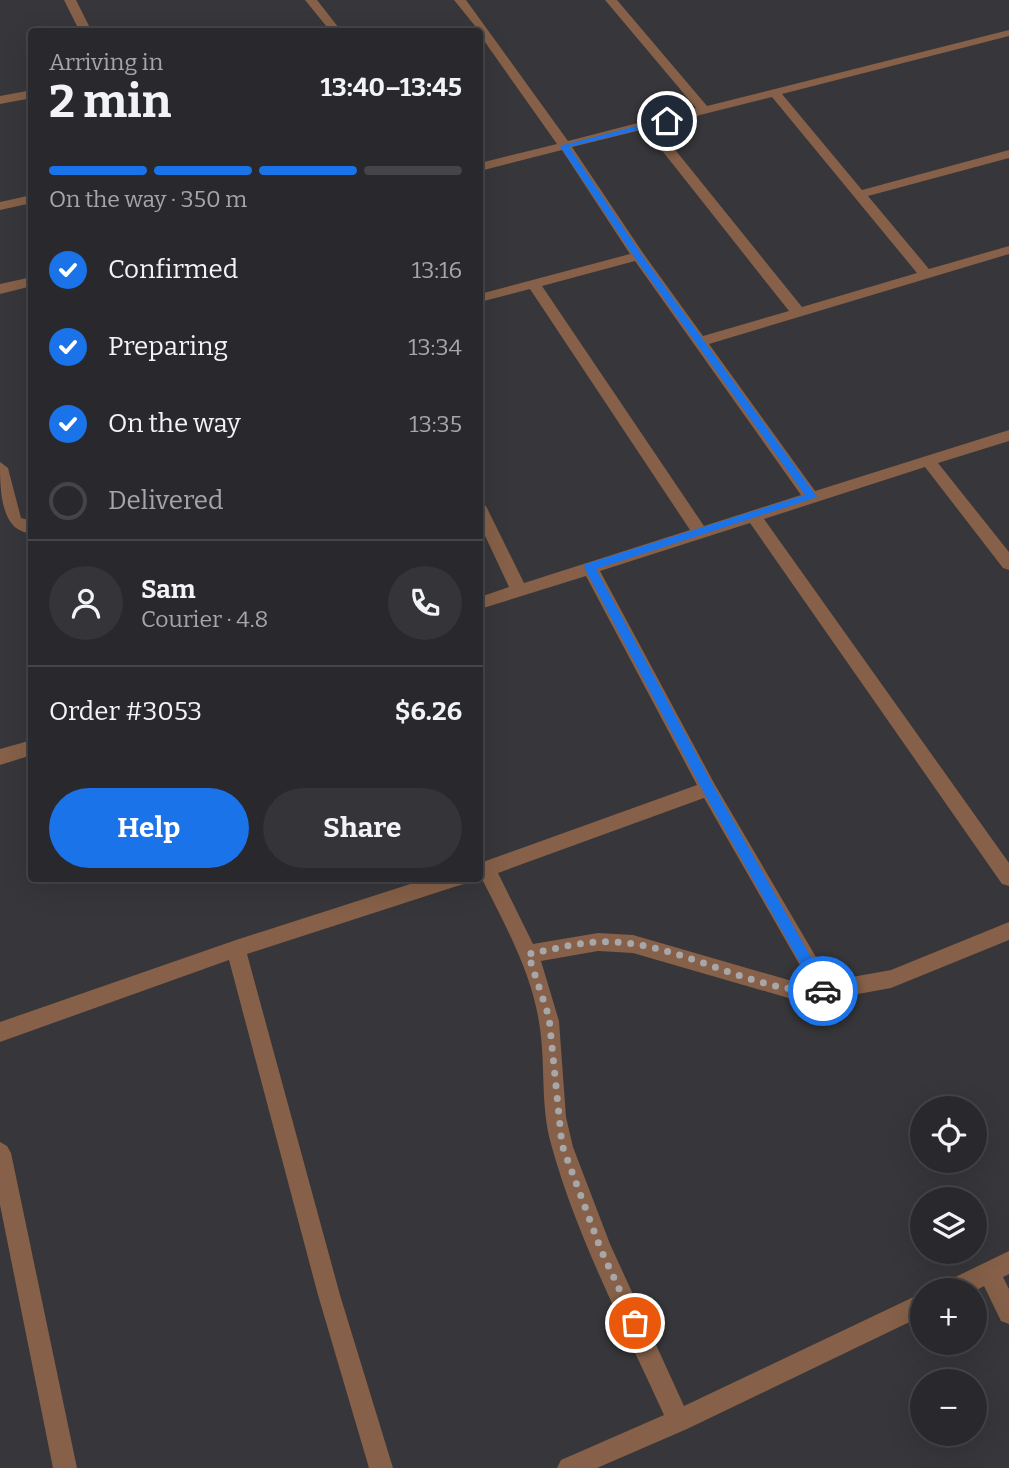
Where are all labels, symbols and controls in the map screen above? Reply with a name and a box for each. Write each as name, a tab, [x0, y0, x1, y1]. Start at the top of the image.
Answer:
text: Arriving in	[49, 48, 163, 76]
text: 13:40–13:45	[321, 72, 462, 103]
text: 2 min	[49, 74, 171, 129]
pin	[637, 91, 697, 151]
icon: home	[648, 102, 686, 140]
text: On the way · 350 m	[49, 185, 247, 213]
icon: check	[49, 251, 87, 289]
text: Confirmed	[108, 254, 238, 285]
text: 13:16	[412, 256, 462, 284]
icon: check	[49, 328, 87, 366]
text: Preparing	[108, 331, 228, 362]
text: 13:34	[408, 333, 462, 361]
icon: check	[49, 405, 87, 443]
text: On the way	[108, 408, 241, 439]
text: 13:35	[409, 410, 462, 438]
text: Delivered	[108, 485, 223, 516]
button: person	[49, 566, 123, 640]
button: phone	[388, 566, 462, 640]
text: Sam	[141, 574, 196, 605]
text: Courier · 4.8	[141, 605, 268, 633]
text: Order #3053	[49, 696, 202, 727]
text: $6.26	[395, 696, 462, 727]
button: Help	[49, 788, 249, 868]
button: Share	[263, 788, 462, 868]
courier	[788, 956, 858, 1026]
icon: car	[804, 972, 842, 1010]
map controls	[910, 1096, 987, 1446]
button: locate	[910, 1096, 987, 1173]
button: layers	[910, 1187, 987, 1264]
button: +	[910, 1278, 987, 1355]
pin	[605, 1293, 665, 1353]
icon: bag	[616, 1304, 654, 1342]
button: −	[910, 1369, 987, 1446]

